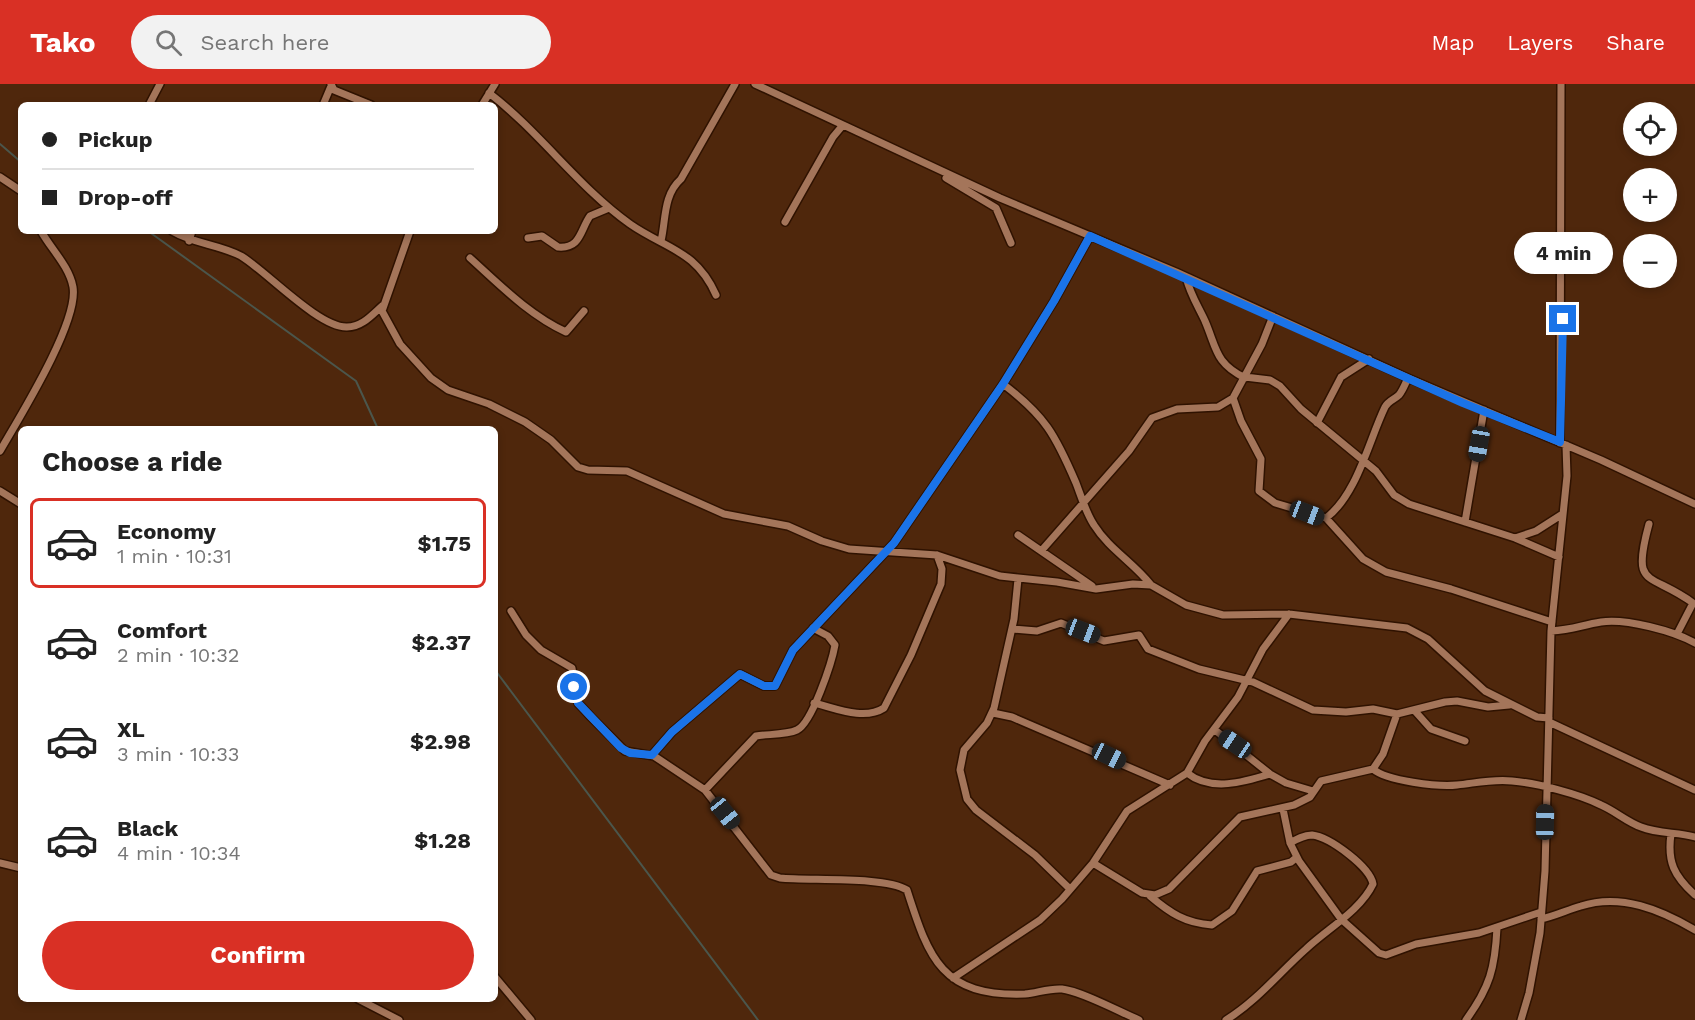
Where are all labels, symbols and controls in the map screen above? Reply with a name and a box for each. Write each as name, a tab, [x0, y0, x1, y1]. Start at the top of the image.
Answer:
search box	[131, 15, 551, 69]
text: Tako	[30, 26, 95, 59]
icon: search	[152, 26, 185, 59]
text: Search here	[200, 30, 329, 55]
text: Map	[1431, 30, 1474, 55]
text: Layers	[1507, 30, 1573, 55]
text: Share	[1606, 30, 1665, 55]
map controls	[1623, 102, 1677, 288]
button: locate	[1623, 102, 1677, 156]
text: Pickup	[78, 127, 153, 152]
button: +	[1623, 168, 1677, 222]
text: Drop-off	[78, 185, 173, 210]
callout: 4 min	[1514, 232, 1612, 274]
button: −	[1623, 234, 1677, 288]
text: 4 min	[1536, 241, 1591, 265]
route end	[1549, 305, 1576, 332]
car	[1467, 425, 1491, 463]
text: Choose a ride	[42, 446, 222, 478]
car	[1287, 498, 1327, 528]
icon: car	[45, 516, 99, 570]
text: Economy	[117, 519, 216, 544]
text: $1.75	[418, 531, 471, 556]
text: 1 min · 10:31	[117, 544, 232, 568]
icon: car	[45, 615, 99, 669]
car	[1063, 616, 1103, 646]
text: Comfort	[117, 618, 207, 643]
text: $2.37	[412, 630, 471, 655]
text: 2 min · 10:32	[117, 643, 239, 667]
route start	[560, 673, 587, 700]
icon: car	[45, 714, 99, 768]
text: XL	[117, 717, 145, 742]
car	[1215, 726, 1255, 762]
text: $2.98	[410, 729, 471, 754]
car	[1089, 740, 1129, 772]
text: 3 min · 10:33	[117, 742, 239, 766]
car	[707, 793, 743, 833]
car	[1536, 804, 1554, 840]
icon: car	[45, 813, 99, 867]
text: Black	[117, 816, 178, 841]
text: $1.28	[414, 828, 471, 853]
text: 4 min · 10:34	[117, 841, 241, 865]
button: Confirm	[42, 921, 474, 990]

